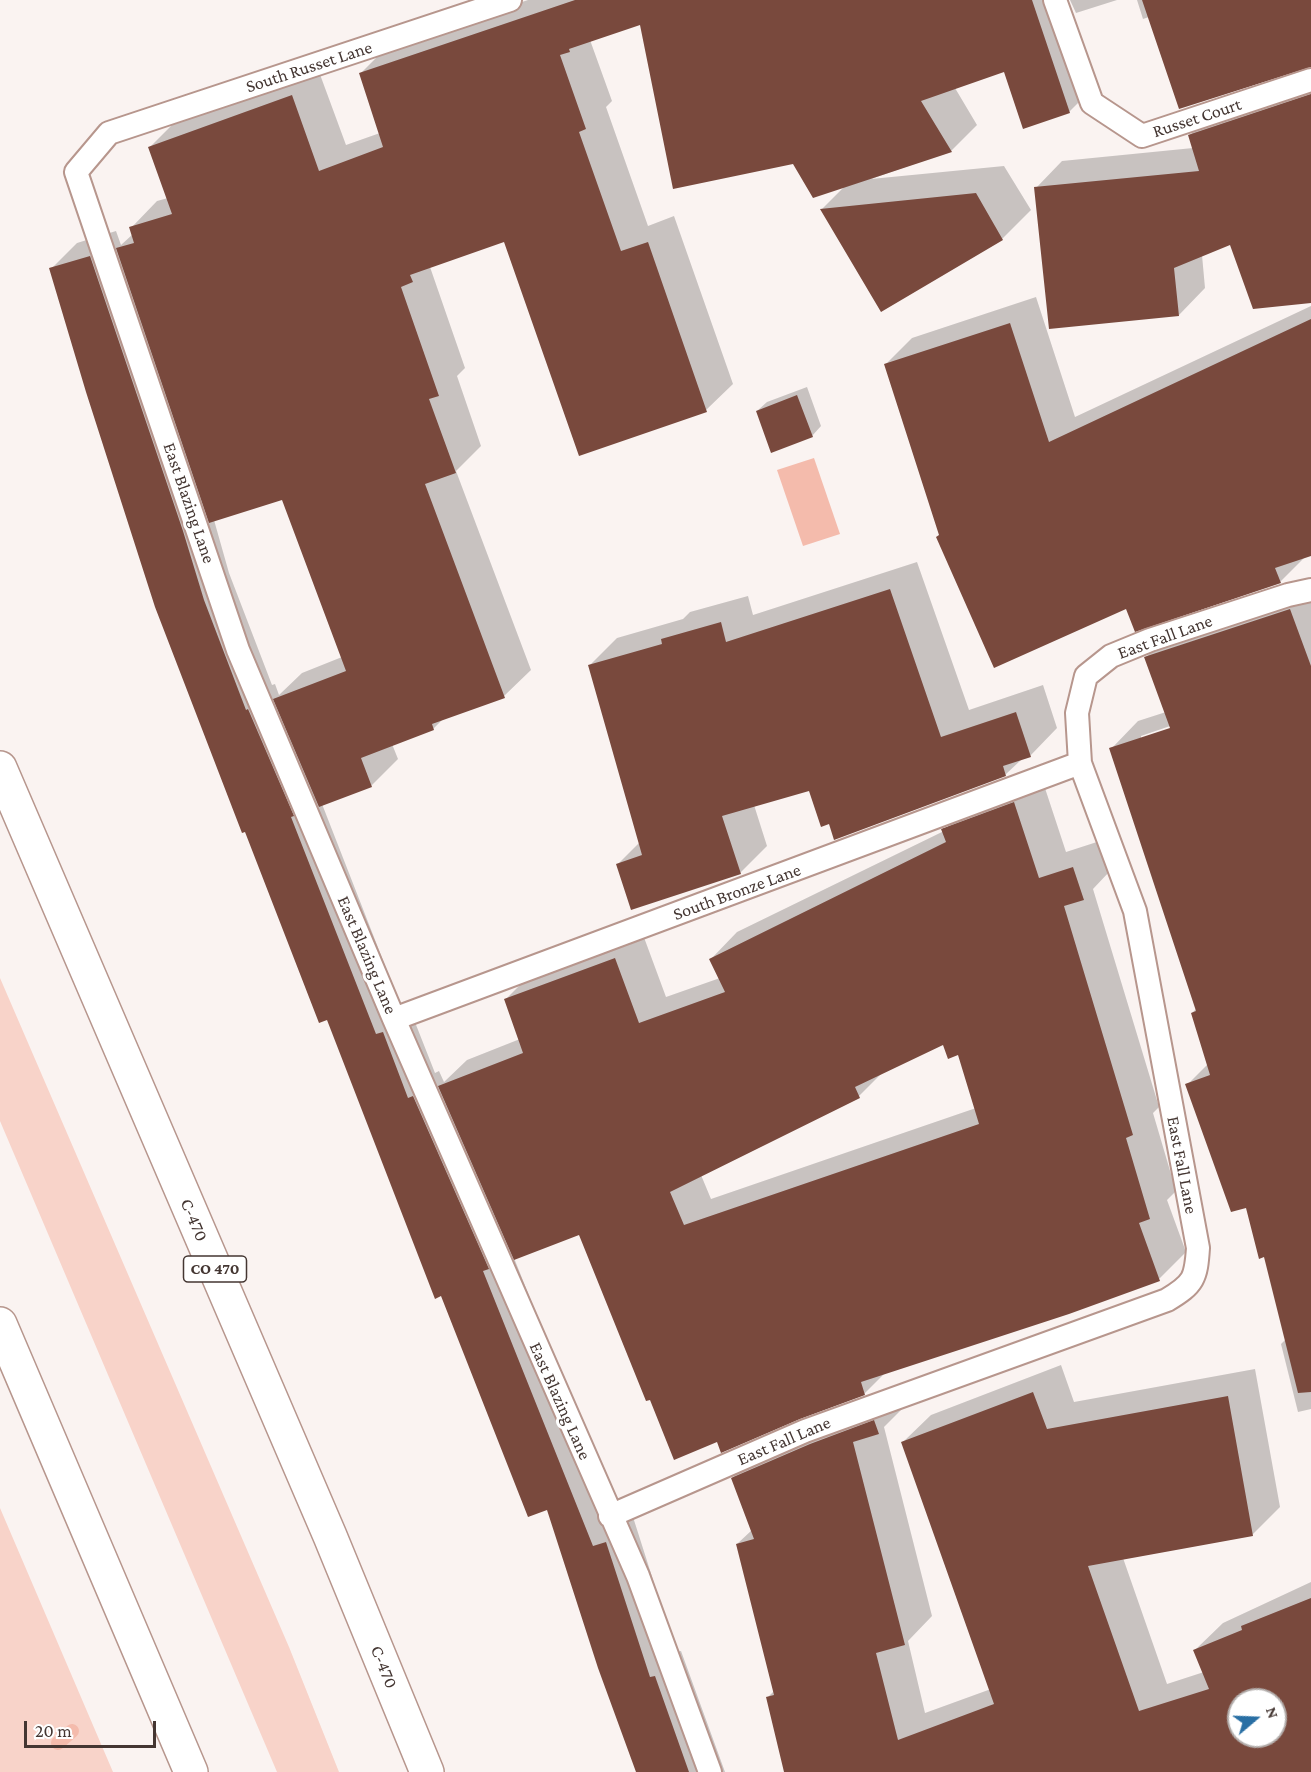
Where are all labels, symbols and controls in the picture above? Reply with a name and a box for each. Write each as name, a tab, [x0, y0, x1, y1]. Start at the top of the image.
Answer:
street label: South Russet Lane	[243, 36, 375, 98]
street label: Russet Court	[1150, 94, 1244, 142]
street label: East Blazing Lane	[158, 440, 220, 566]
street label: East Fall Lane	[1115, 610, 1215, 664]
street label: South Bronze Lane	[670, 859, 804, 925]
street label: East Blazing Lane	[332, 893, 402, 1017]
street label: East Fall Lane	[1162, 1114, 1202, 1216]
street label: C-470	[175, 1195, 213, 1245]
road number: CO 470	[184, 1256, 246, 1282]
street label: East Blazing Lane	[524, 1339, 596, 1463]
street label: East Fall Lane	[734, 1412, 834, 1470]
street label: C-470	[366, 1642, 402, 1692]
north arrow	[1227, 1688, 1287, 1748]
text: N	[1263, 1705, 1282, 1721]
scale bar	[27, 1709, 159, 1747]
text: 20 m	[35, 1721, 72, 1741]

